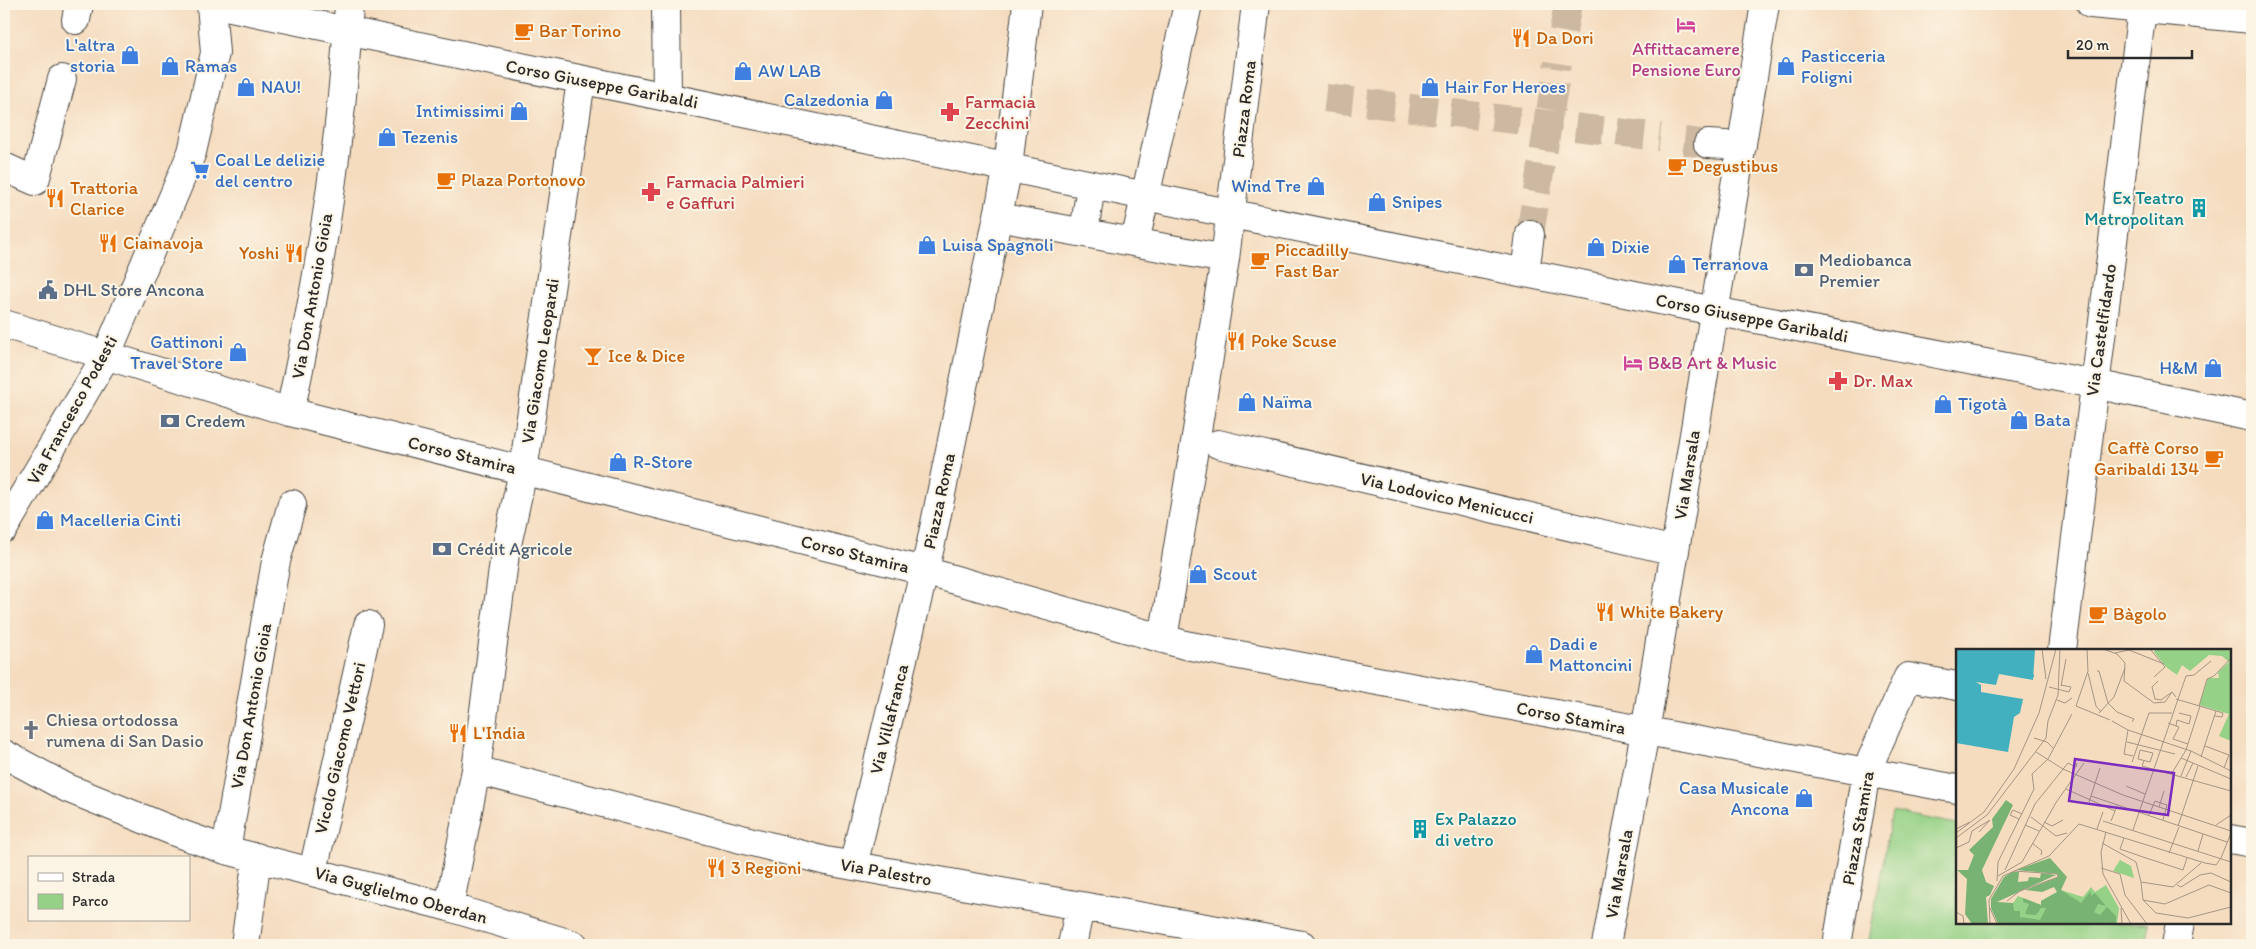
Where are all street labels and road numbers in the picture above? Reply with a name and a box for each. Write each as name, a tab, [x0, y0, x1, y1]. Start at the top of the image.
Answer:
street label: Corso Giuseppe Garibaldi	[504, 55, 700, 113]
street label: Piazza Roma	[1227, 59, 1261, 159]
street label: Via Don Antonio Gioia	[287, 211, 338, 381]
street label: Via Castelfidardo	[2081, 262, 2121, 398]
street label: Via Giacomo Leopardi	[516, 277, 564, 445]
street label: Corso Giuseppe Garibaldi	[1654, 289, 1850, 347]
street label: Via Francesco Podesti	[22, 332, 122, 488]
street label: Via Marsala	[1669, 428, 1705, 521]
street label: Corso Stamira	[406, 431, 519, 479]
street label: Piazza Roma	[918, 451, 960, 551]
street label: Via Lodovico Menicucci	[1358, 467, 1536, 529]
street label: Corso Stamira	[799, 530, 912, 578]
street label: Via Don Antonio Gioia	[226, 621, 277, 791]
street label: Vicolo Giacomo Vettori	[310, 660, 370, 836]
street label: Via Villafranca	[865, 661, 914, 777]
street label: Corso Stamira	[1515, 697, 1628, 739]
street label: Piazza Stamira	[1837, 768, 1879, 887]
street label: Via Marsala	[1600, 827, 1638, 920]
street label: Via Palestro	[839, 853, 933, 891]
street label: Via Guglielmo Oberdan	[312, 861, 490, 929]

